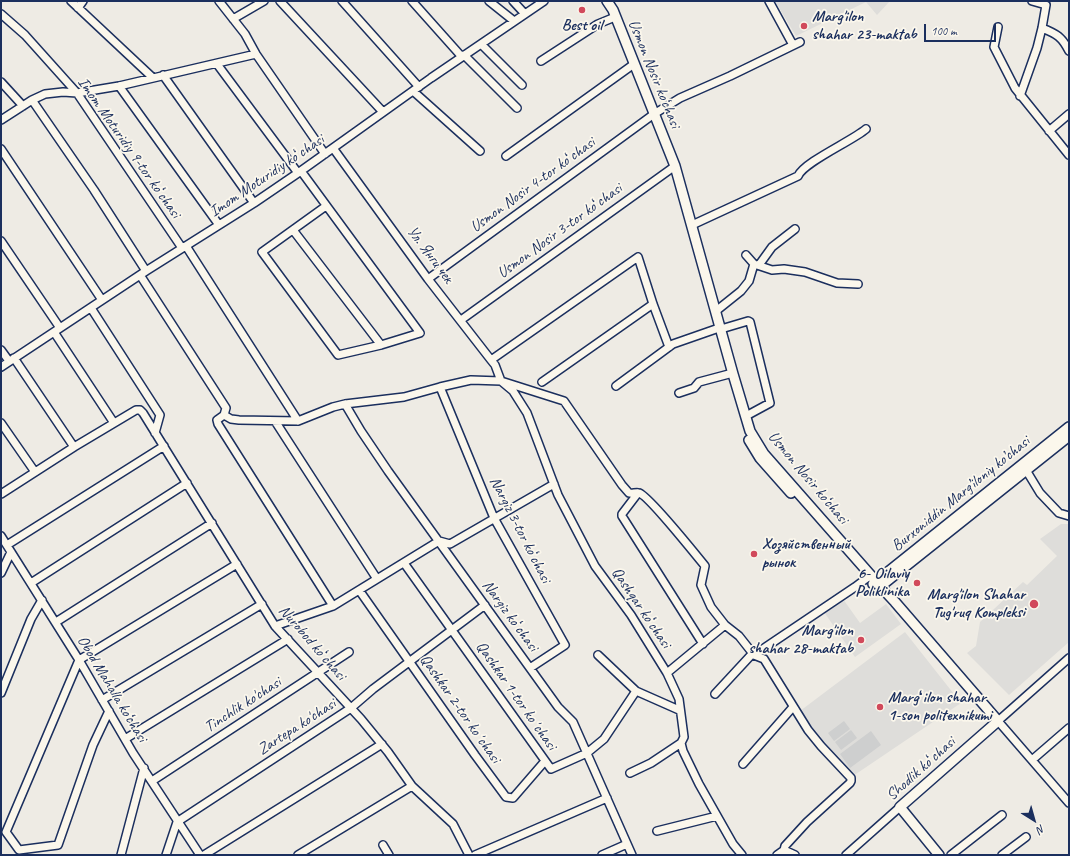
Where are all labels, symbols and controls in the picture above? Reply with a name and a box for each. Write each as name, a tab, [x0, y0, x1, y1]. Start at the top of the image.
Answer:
marker: Best oil	[577, 5, 587, 15]
place label: Marg'ilon shahar 23-maktab	[812, 7, 917, 45]
place label: Best oil	[562, 16, 602, 36]
scale bar	[926, 16, 998, 42]
street label: Usmon Nosir ko‘chasi	[624, 17, 684, 131]
marker: Marg'ilon shahar 23-maktab	[799, 21, 809, 31]
text: 100 m	[931, 23, 957, 39]
street label: Imom Moturidiy 9-tor koʻchasi	[73, 74, 185, 222]
street label: Imom Moturidiy koʻchasi	[206, 130, 328, 222]
street label: Usmon Nosir 4-tor koʻchasi	[467, 133, 599, 237]
street label: Usmon Nosir 3-tor koʻchasi	[494, 179, 626, 283]
street label: Ул. Янги чек	[402, 223, 458, 287]
street label: Usmon Nosir ko‘chasi	[764, 428, 852, 528]
street label: Burxoniddin Marg’iloniy ko’chasi	[888, 432, 1034, 556]
street label: Nargiz 3-tor koʻchasi	[485, 474, 555, 586]
place label: Хозяйственный рынок	[762, 535, 850, 573]
marker: Хозяйственный рынок	[749, 549, 759, 559]
street label: Qashqar koʻchasi	[607, 564, 675, 652]
place label: 6- Oilaviy Poliklinika	[855, 564, 909, 602]
street label: Nargiz koʻchasi	[478, 577, 542, 655]
marker: 6- Oilaviy Poliklinika	[912, 578, 922, 588]
place label: Marg'ilon Shahar Tug'ruq Kompleksi	[927, 585, 1025, 623]
marker: Marg'ilon Shahar Tug'ruq Kompleksi	[1028, 598, 1040, 610]
street label: Nurobod koʻchasi	[274, 602, 350, 684]
place label: Marg'ilon shahar 28-maktab	[748, 621, 853, 659]
street label: Obod Mahalla ko‘chasi	[73, 632, 151, 746]
marker: Marg'ilon shahar 28-maktab	[856, 635, 866, 645]
street label: Qashkar 1-tor koʼchasi	[471, 638, 561, 754]
street label: Qashkar 2-tor koʼchasi	[415, 651, 505, 767]
street label: Tinchlik ko'chasi	[201, 673, 285, 737]
place label: Margʻilon shahar 1-son politexnikumi	[888, 688, 992, 726]
street label: Zartepa ko'chasi	[254, 695, 340, 759]
marker: Margʻilon shahar 1-son politexnikumi	[875, 702, 885, 712]
street label: Shodlik koʻchasi	[882, 733, 960, 805]
north arrow	[1014, 800, 1054, 840]
text: N	[1034, 822, 1048, 837]

